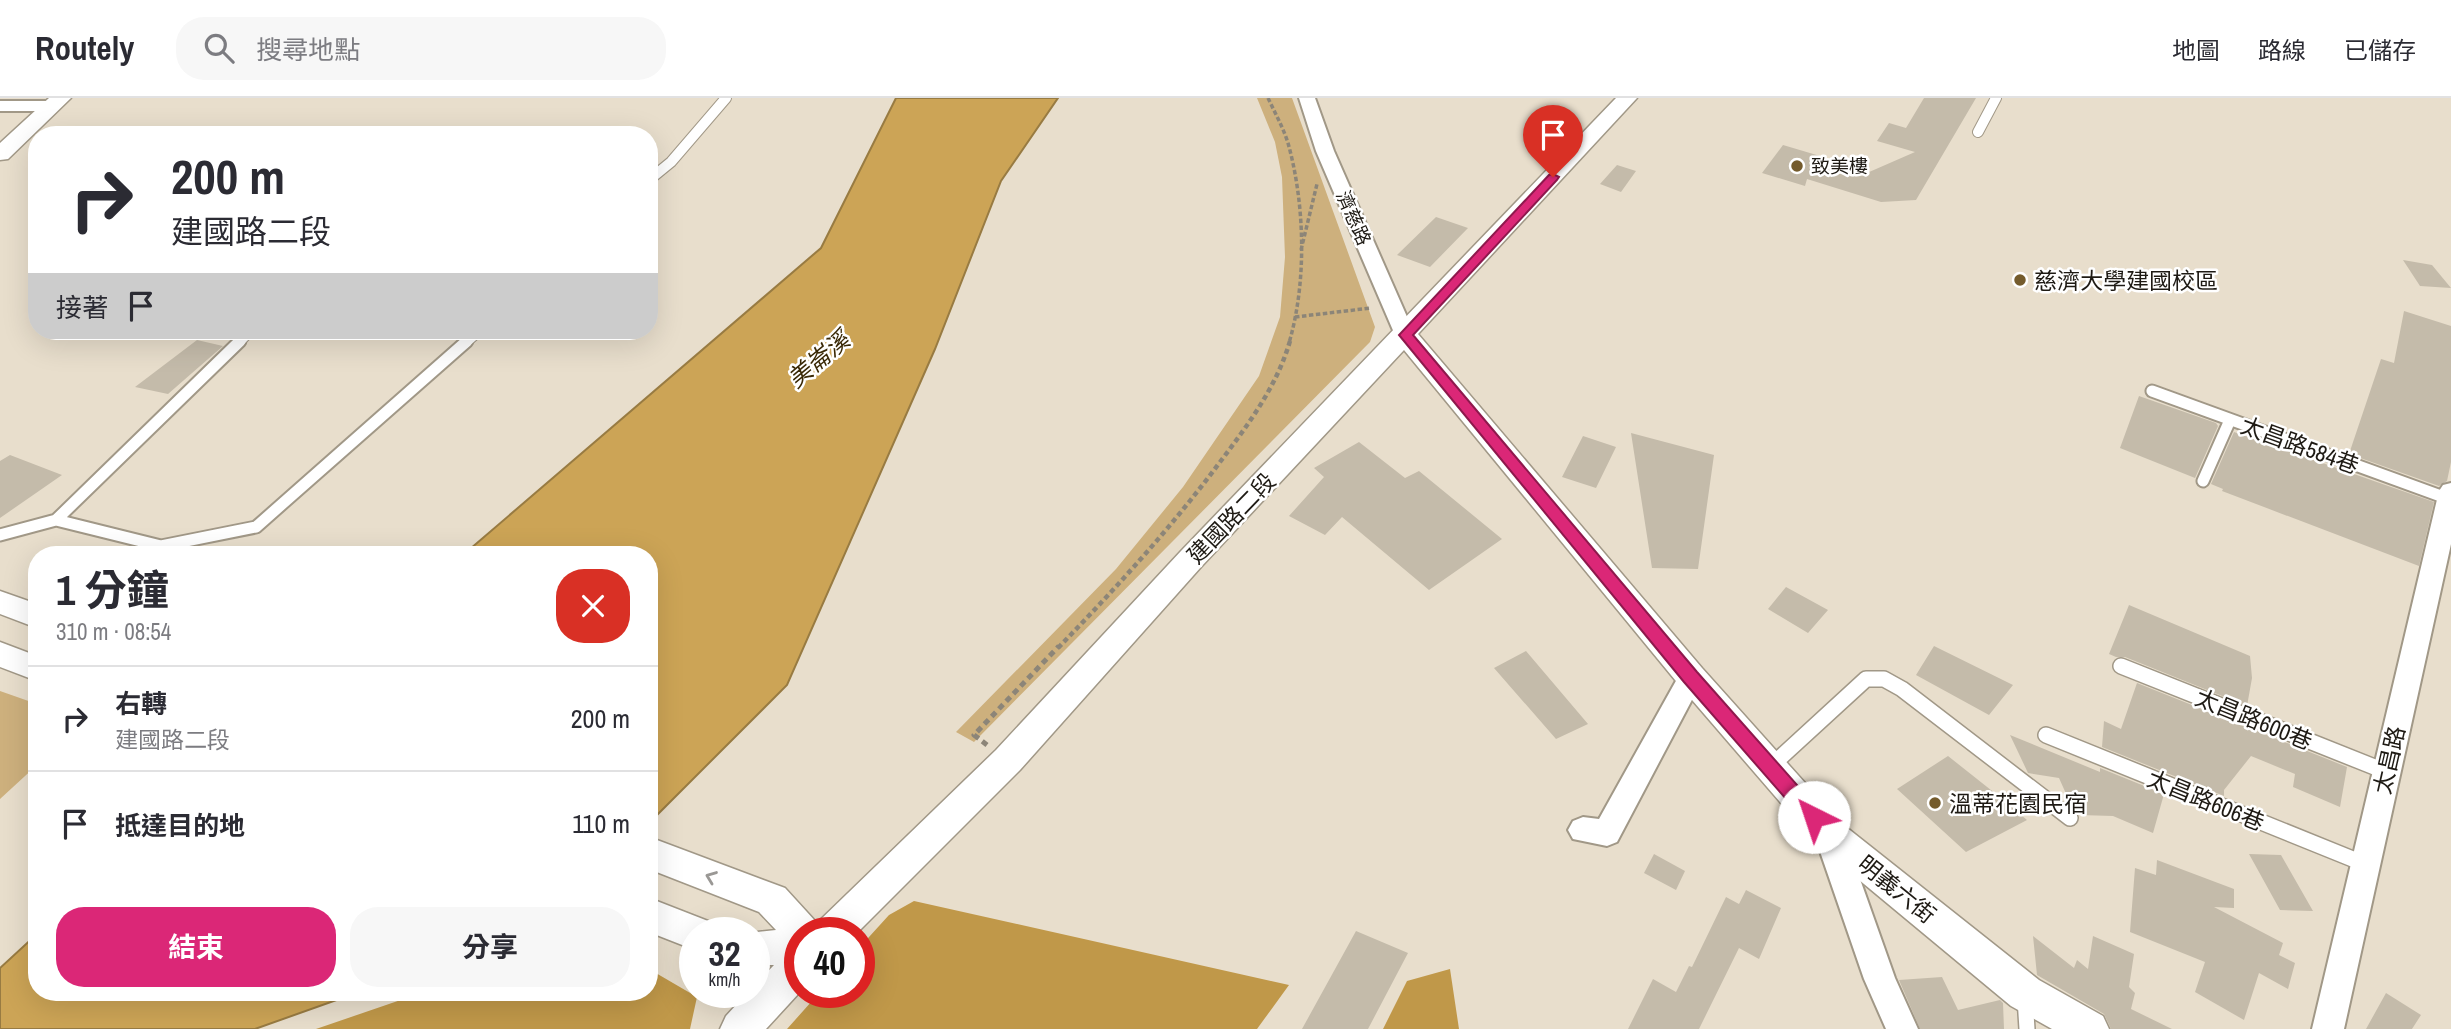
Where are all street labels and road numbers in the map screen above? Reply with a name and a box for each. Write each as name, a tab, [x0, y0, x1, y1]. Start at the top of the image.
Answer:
street label: 濟慈路	[1331, 187, 1377, 249]
street label: 太昌路584巷	[2237, 409, 2363, 481]
street label: 建國路二段	[1180, 466, 1282, 570]
street label: 太昌路600巷	[2191, 682, 2317, 756]
street label: 太昌路	[2366, 723, 2412, 797]
street label: 太昌路606巷	[2143, 763, 2269, 837]
street label: 明義六街	[1851, 848, 1943, 930]

